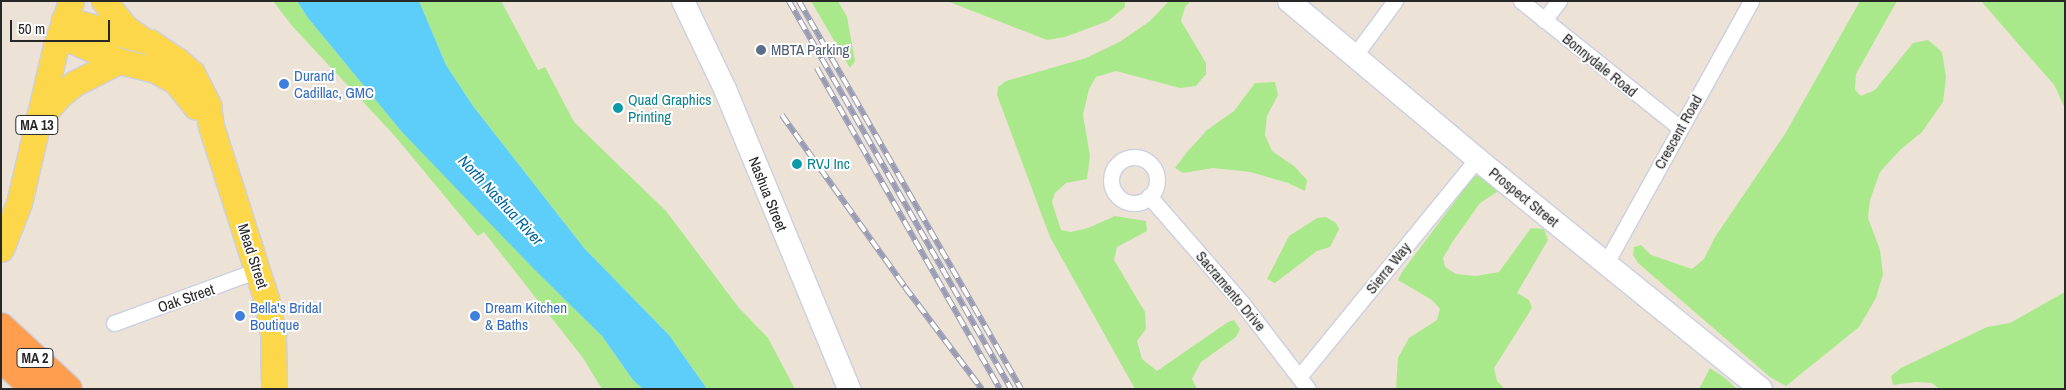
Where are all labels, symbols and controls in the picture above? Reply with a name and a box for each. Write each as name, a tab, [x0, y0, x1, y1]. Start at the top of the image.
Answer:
scale bar	[12, 10, 112, 42]
text: 50 m	[18, 18, 45, 39]
street label: Bonnydale Road	[1559, 29, 1641, 101]
place label: MBTA Parking	[771, 41, 850, 59]
marker: MBTA Parking	[755, 44, 767, 56]
place label: Durand Cadillac, GMC	[294, 66, 374, 101]
marker: Durand Cadillac, GMC	[278, 78, 290, 90]
place label: Quad Graphics Printing	[628, 90, 711, 125]
street label: Crescent Road	[1650, 92, 1706, 172]
marker: Quad Graphics Printing	[612, 102, 624, 114]
road number: MA 13	[15, 114, 60, 136]
water label: North Nashua River	[454, 151, 548, 249]
street label: Nashua Street	[745, 154, 791, 234]
place label: RVJ Inc	[807, 155, 850, 173]
marker: RVJ Inc	[791, 158, 803, 170]
street label: Prospect Street	[1485, 163, 1563, 231]
street label: Mead Street	[234, 221, 272, 291]
street label: Sierra Way	[1362, 239, 1414, 297]
street label: Sacramento Drive	[1192, 247, 1270, 335]
street label: Oak Street	[155, 280, 217, 316]
place label: Bella's Bridal Boutique	[250, 298, 321, 333]
place label: Dream Kitchen & Baths	[485, 298, 567, 333]
marker: Bella's Bridal Boutique	[234, 310, 246, 322]
marker: Dream Kitchen & Baths	[469, 310, 481, 322]
road number: MA 2	[16, 346, 54, 369]

